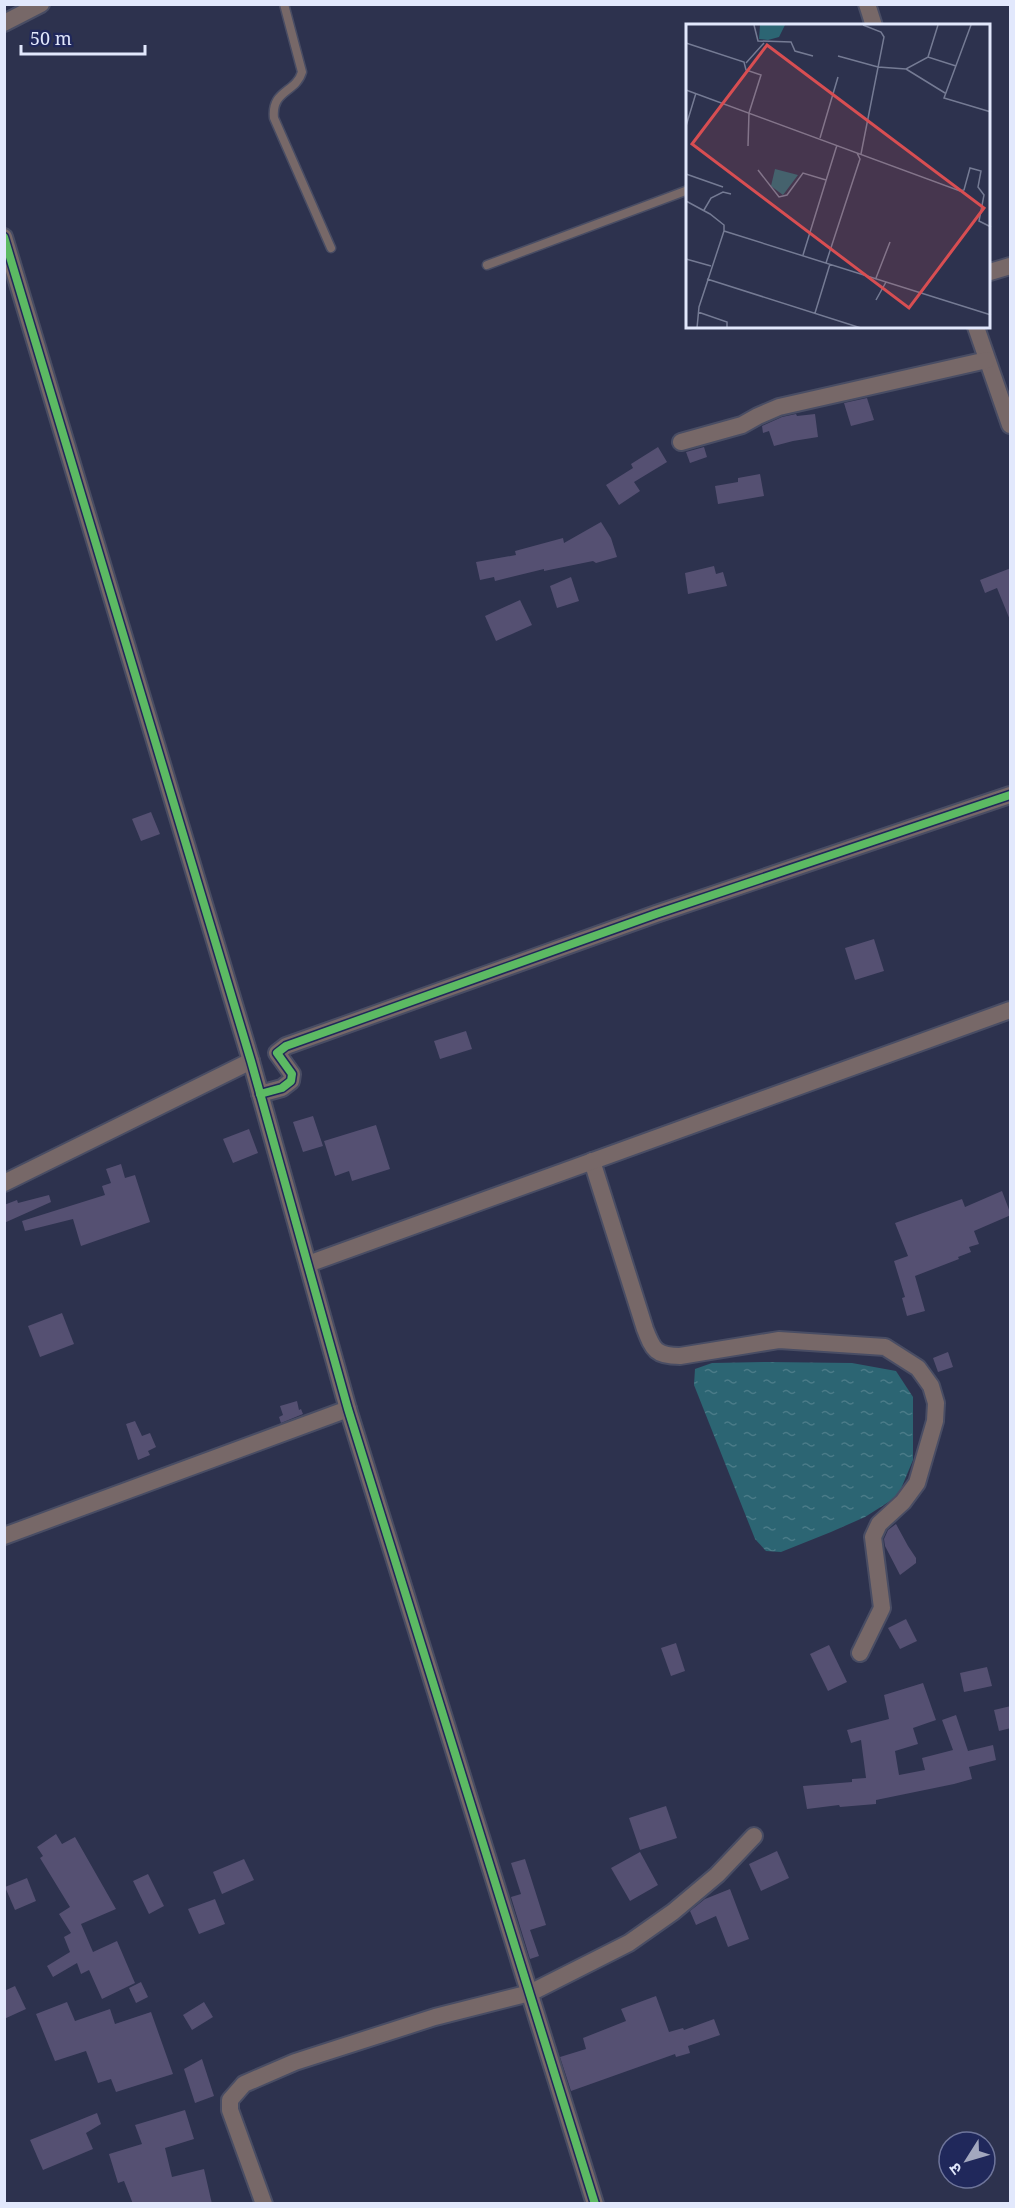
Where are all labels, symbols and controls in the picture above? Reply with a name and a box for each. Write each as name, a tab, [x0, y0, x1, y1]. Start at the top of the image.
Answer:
scale bar	[21, 18, 146, 56]
inset map	[686, 24, 991, 328]
text: 50 m	[30, 26, 72, 50]
north arrow	[937, 2130, 997, 2190]
text: उ	[943, 2158, 967, 2179]

